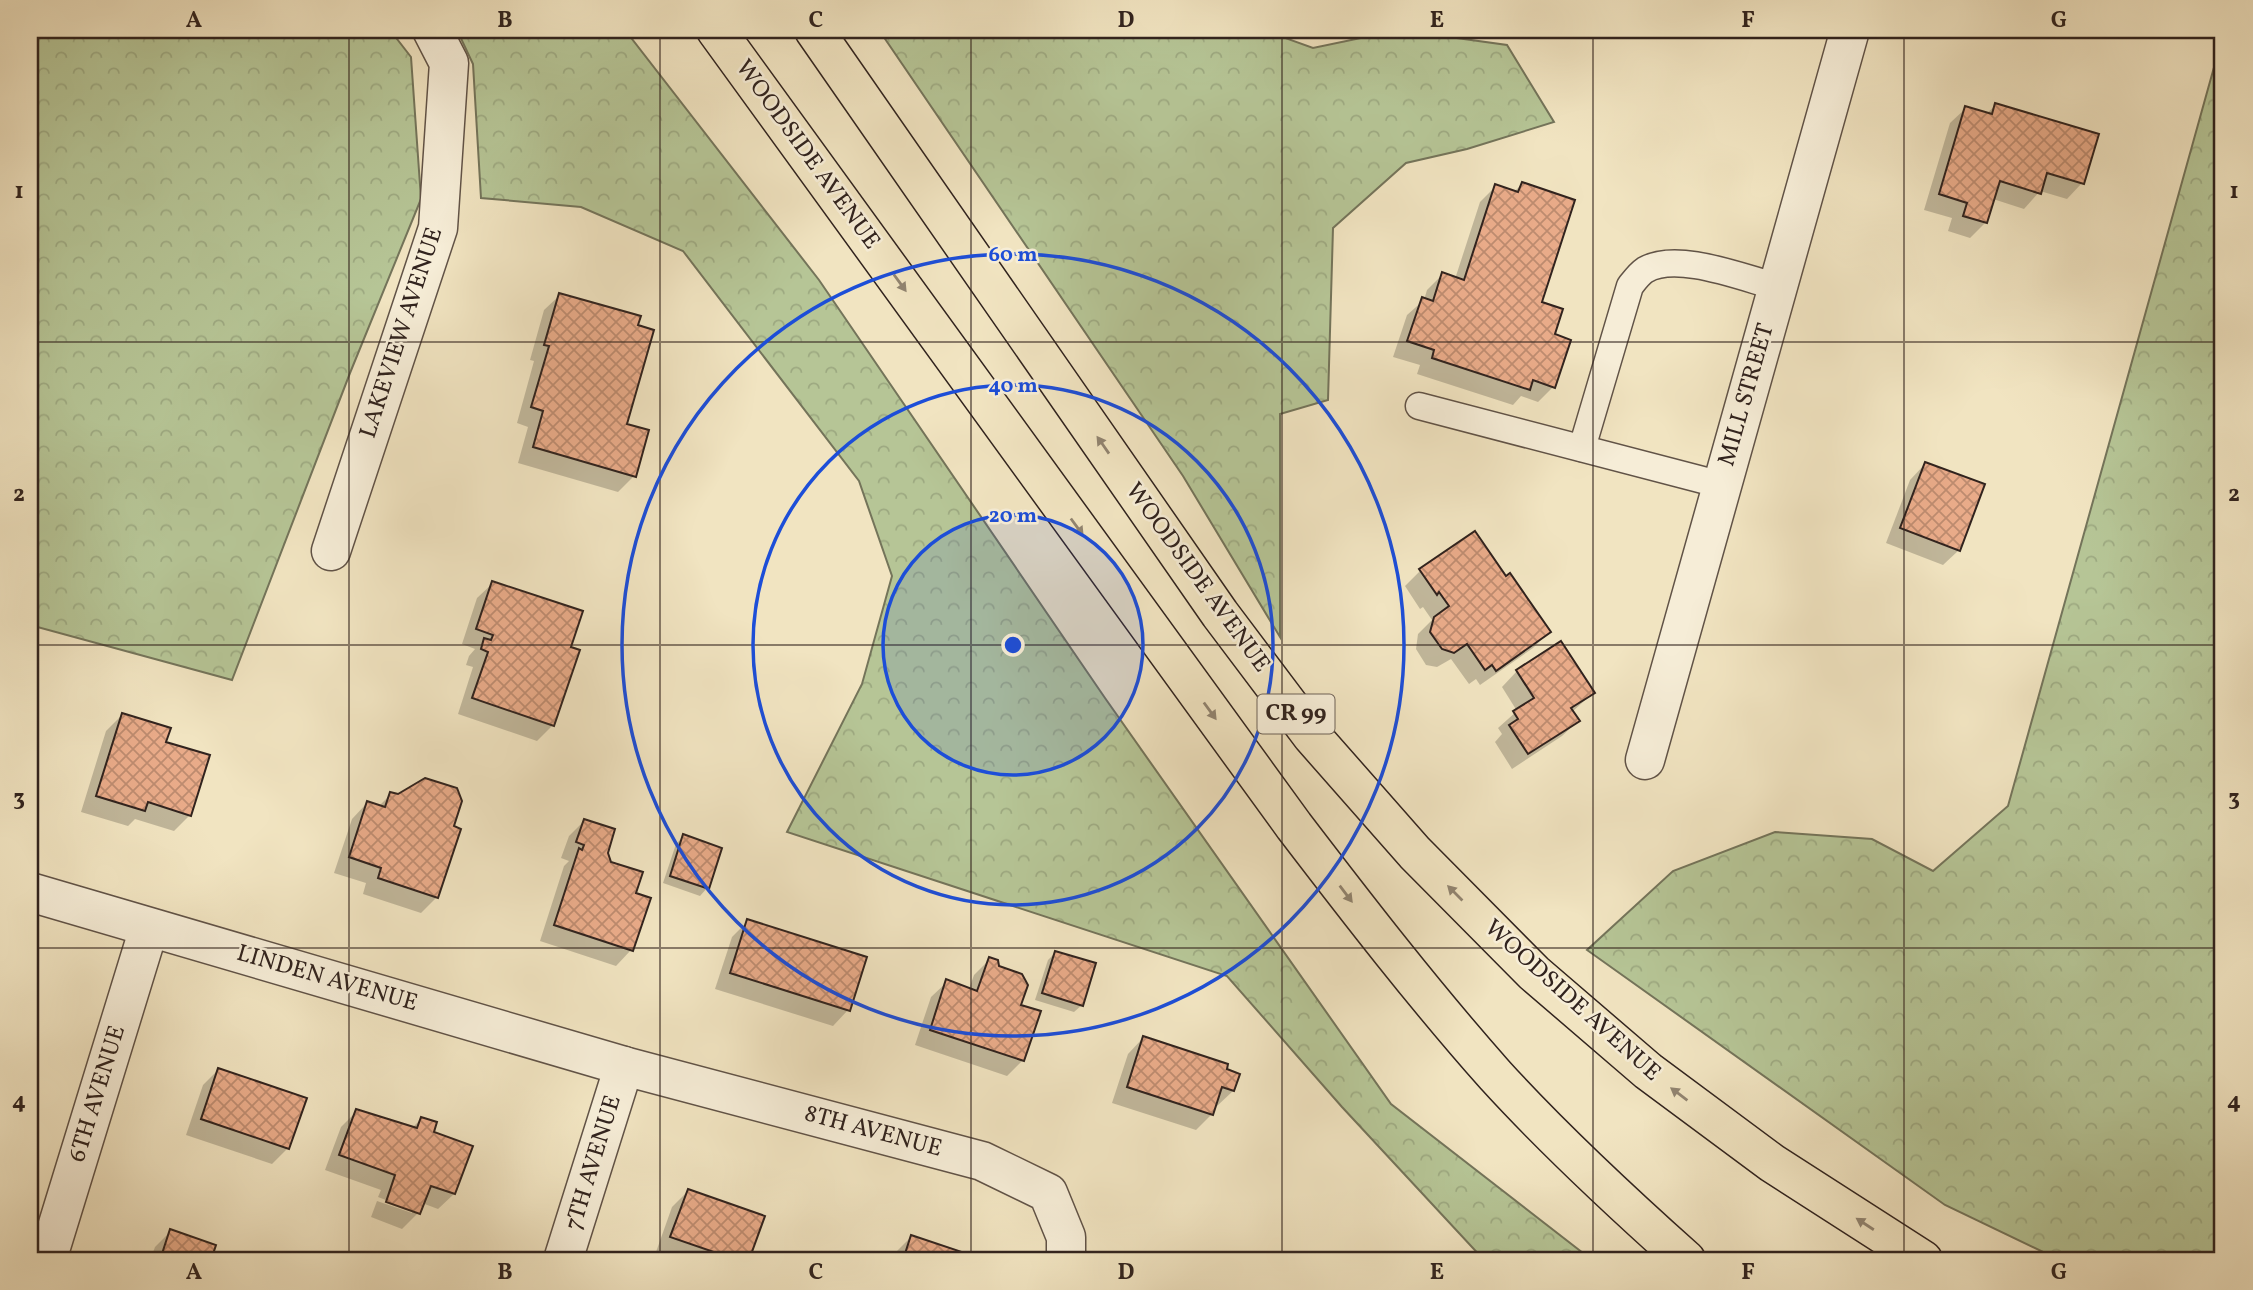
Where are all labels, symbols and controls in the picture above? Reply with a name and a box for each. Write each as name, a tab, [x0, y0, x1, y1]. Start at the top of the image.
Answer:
text: A	[186, 5, 202, 37]
text: B	[497, 5, 513, 37]
text: C	[809, 5, 823, 37]
text: D	[1118, 5, 1135, 37]
text: E	[1430, 5, 1444, 37]
text: F	[1741, 5, 1755, 37]
text: G	[2051, 5, 2067, 37]
street label: WOODSIDE AVENUE	[726, 53, 888, 257]
text: 1	[14, 176, 24, 208]
text: 1	[2229, 176, 2239, 208]
street label: LAKEVIEW AVENUE	[352, 223, 452, 443]
text: 60 m	[989, 241, 1037, 270]
one-way arrow	[893, 274, 907, 292]
street label: MILL STREET	[1710, 320, 1784, 470]
text: 40 m	[988, 372, 1038, 401]
one-way arrow	[1096, 436, 1110, 454]
street label: WOODSIDE AVENUE	[1116, 476, 1278, 680]
text: 2	[13, 479, 25, 511]
text: 2	[2228, 479, 2240, 511]
text: 20 m	[989, 502, 1037, 531]
one-way arrow	[1070, 518, 1084, 536]
centre of rings	[1001, 633, 1025, 657]
road number: CR 99	[1258, 694, 1334, 734]
one-way arrow	[1203, 702, 1217, 720]
text: 3	[13, 783, 25, 815]
text: 3	[2228, 783, 2240, 815]
one-way arrow	[1338, 885, 1352, 903]
one-way arrow	[1446, 885, 1463, 902]
street label: WOODSIDE AVENUE	[1476, 912, 1668, 1090]
street label: LINDEN AVENUE	[232, 937, 422, 1021]
street label: 6TH AVENUE	[61, 1022, 135, 1166]
text: 4	[12, 1086, 26, 1118]
text: 4	[2227, 1086, 2241, 1118]
one-way arrow	[1670, 1087, 1688, 1101]
street label: 7TH AVENUE	[557, 1091, 631, 1235]
street label: 8TH AVENUE	[800, 1097, 946, 1167]
one-way arrow	[1855, 1218, 1875, 1231]
text: A	[186, 1257, 202, 1289]
text: B	[497, 1257, 513, 1289]
text: C	[809, 1257, 823, 1289]
text: D	[1118, 1257, 1135, 1289]
text: E	[1430, 1257, 1444, 1289]
text: F	[1741, 1257, 1755, 1289]
text: G	[2051, 1257, 2067, 1289]

